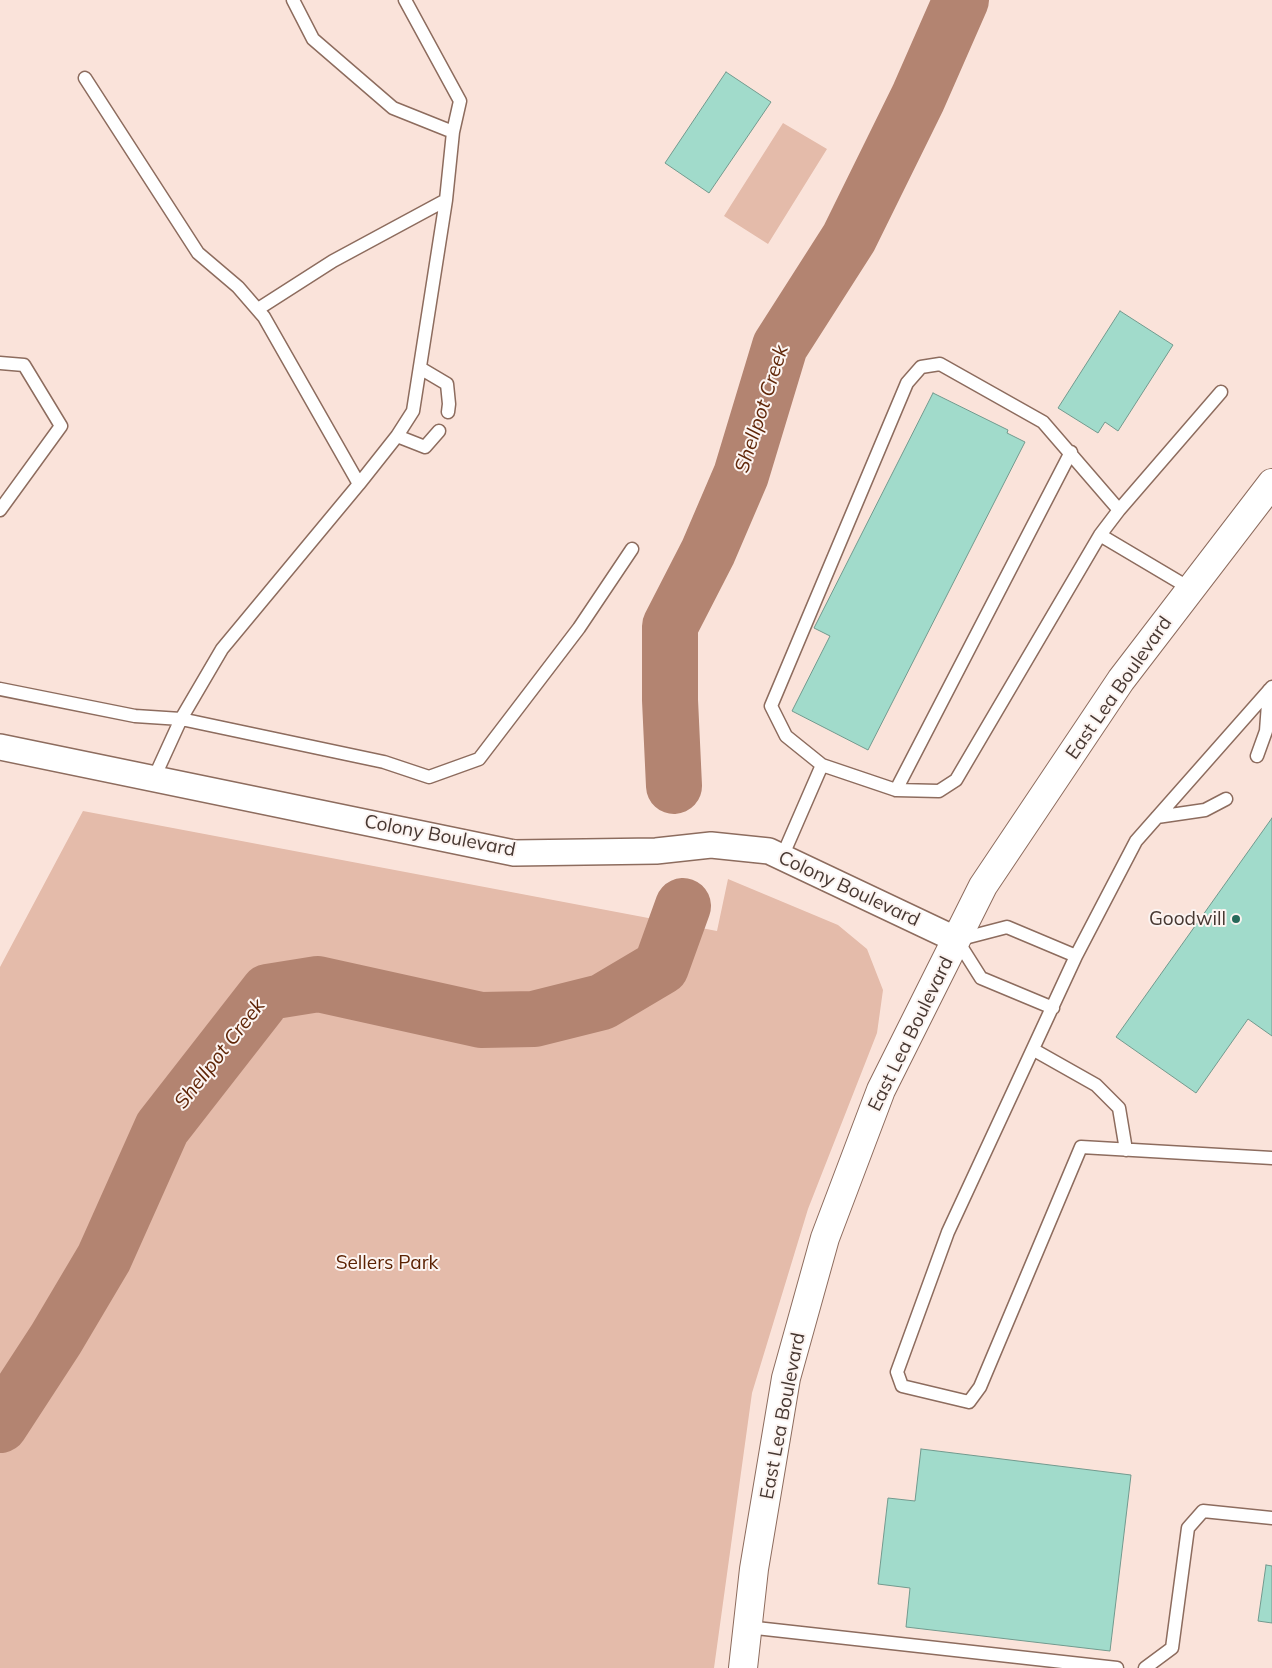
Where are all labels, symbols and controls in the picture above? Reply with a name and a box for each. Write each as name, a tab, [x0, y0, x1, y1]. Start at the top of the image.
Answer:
water label: Shellpot Creek	[730, 342, 794, 476]
street label: East Lea Boulevard	[1061, 612, 1177, 764]
street label: Colony Boulevard	[362, 810, 518, 862]
street label: Colony Boulevard	[775, 846, 923, 932]
place label: Goodwill	[1149, 908, 1226, 930]
marker: Goodwill	[1230, 913, 1242, 925]
street label: East Lea Boulevard	[864, 953, 958, 1115]
water label: Shellpot Creek	[170, 994, 270, 1114]
park label: Sellers Park	[336, 1252, 438, 1274]
street label: East Lea Boulevard	[756, 1331, 810, 1501]

